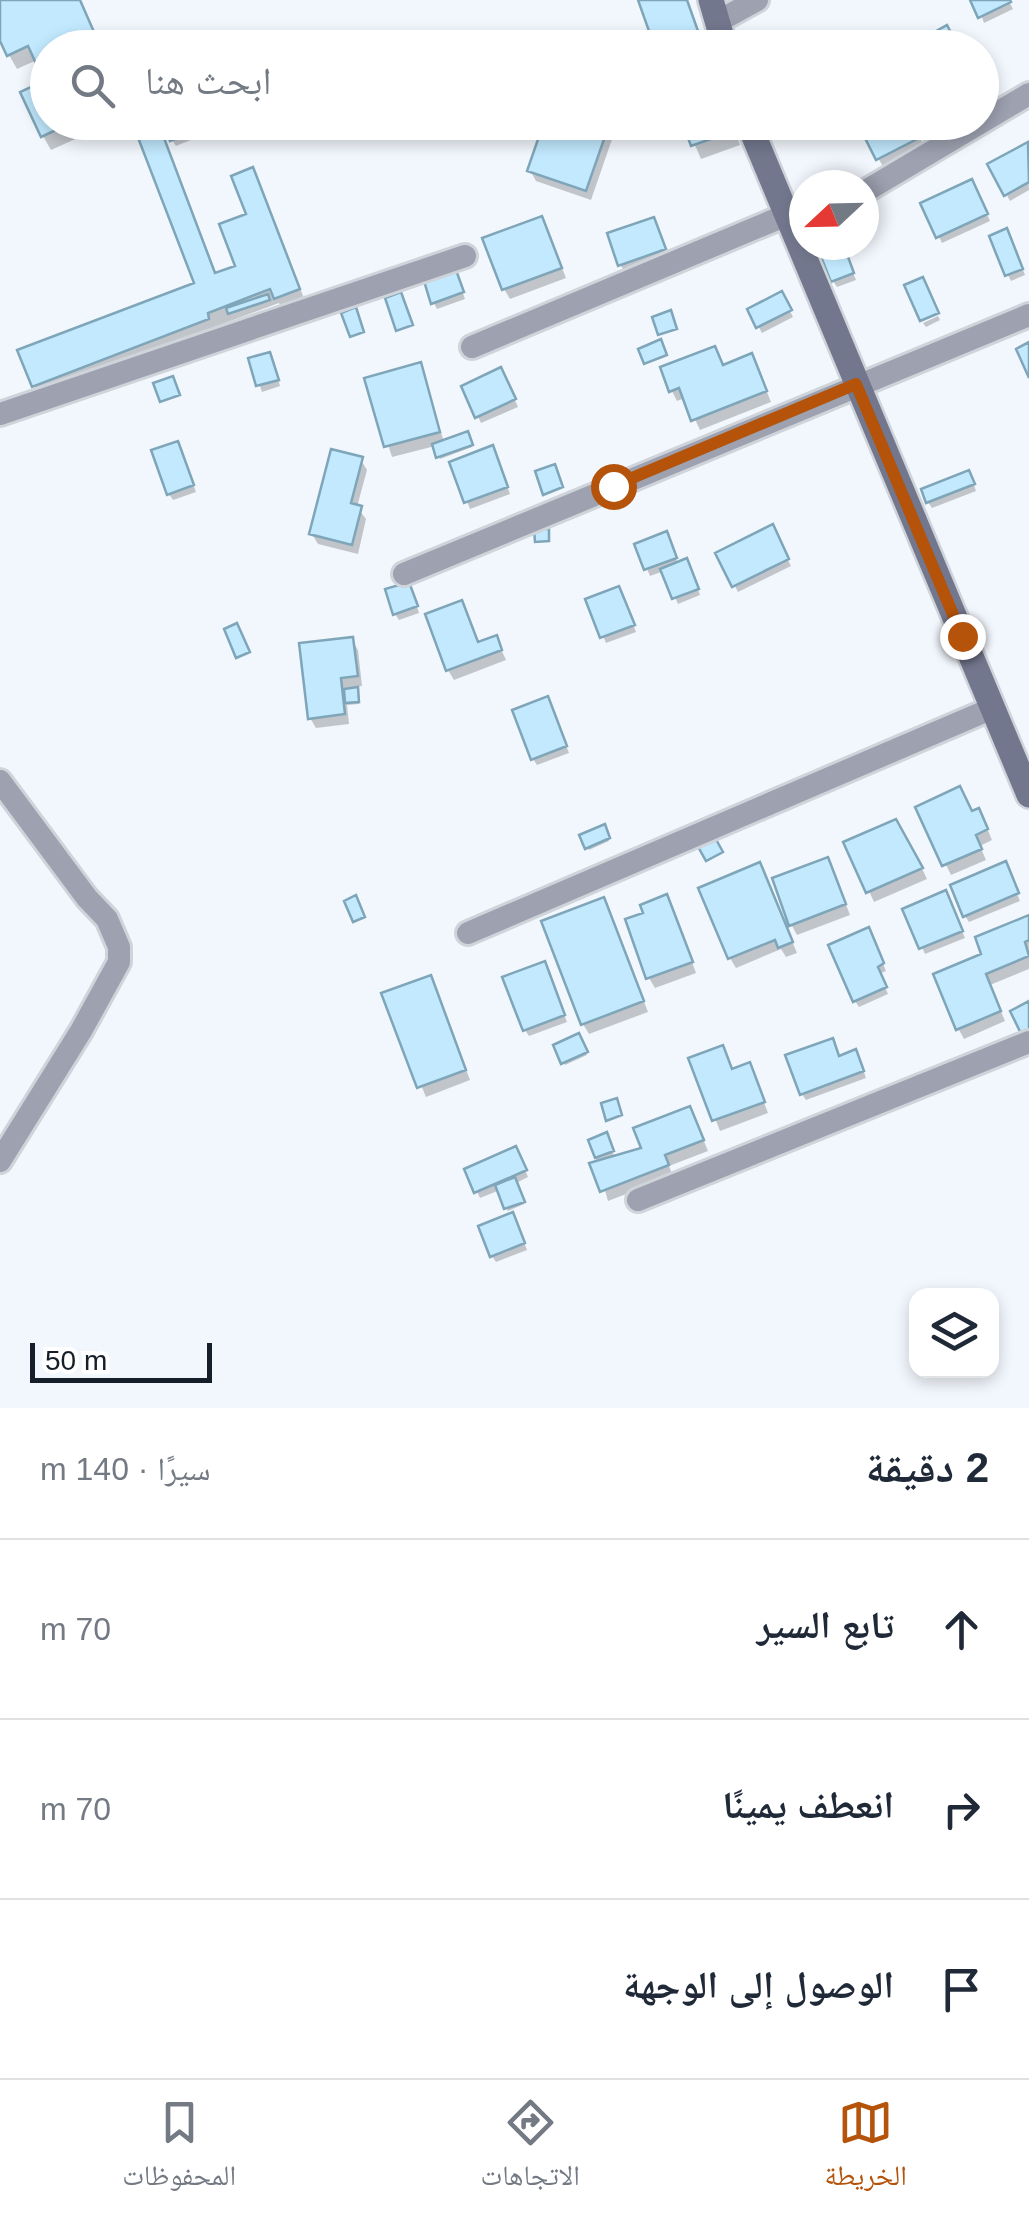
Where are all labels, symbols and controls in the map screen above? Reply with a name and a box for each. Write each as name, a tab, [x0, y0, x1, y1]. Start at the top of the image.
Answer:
search box	[30, 30, 999, 140]
icon: search	[65, 58, 120, 113]
text: ابحث هنا	[145, 60, 271, 102]
north arrow	[789, 170, 879, 260]
route start	[591, 464, 637, 510]
route end	[940, 614, 986, 660]
map controls	[909, 1288, 999, 1378]
button: layers	[909, 1288, 999, 1378]
scale bar	[30, 1338, 212, 1382]
text: 50 m	[45, 1345, 107, 1376]
text: 2 دقيقة	[866, 1444, 989, 1491]
text: سيرًا · 140 m	[40, 1451, 211, 1487]
icon: ahead	[934, 1602, 989, 1657]
text: تابع السير	[757, 1604, 894, 1646]
text: 70 m	[40, 1611, 111, 1647]
icon: right	[934, 1782, 989, 1837]
text: انعطف يمينًا	[722, 1784, 894, 1826]
text: 70 m	[40, 1791, 111, 1827]
icon: arrive	[934, 1962, 989, 2017]
text: الوصول إلى الوجهة	[623, 1964, 894, 2006]
tab: المحفوظات	[122, 2095, 236, 2203]
tab: الاتجاهات	[481, 2095, 580, 2203]
tab: الخريطة	[824, 2095, 907, 2203]

